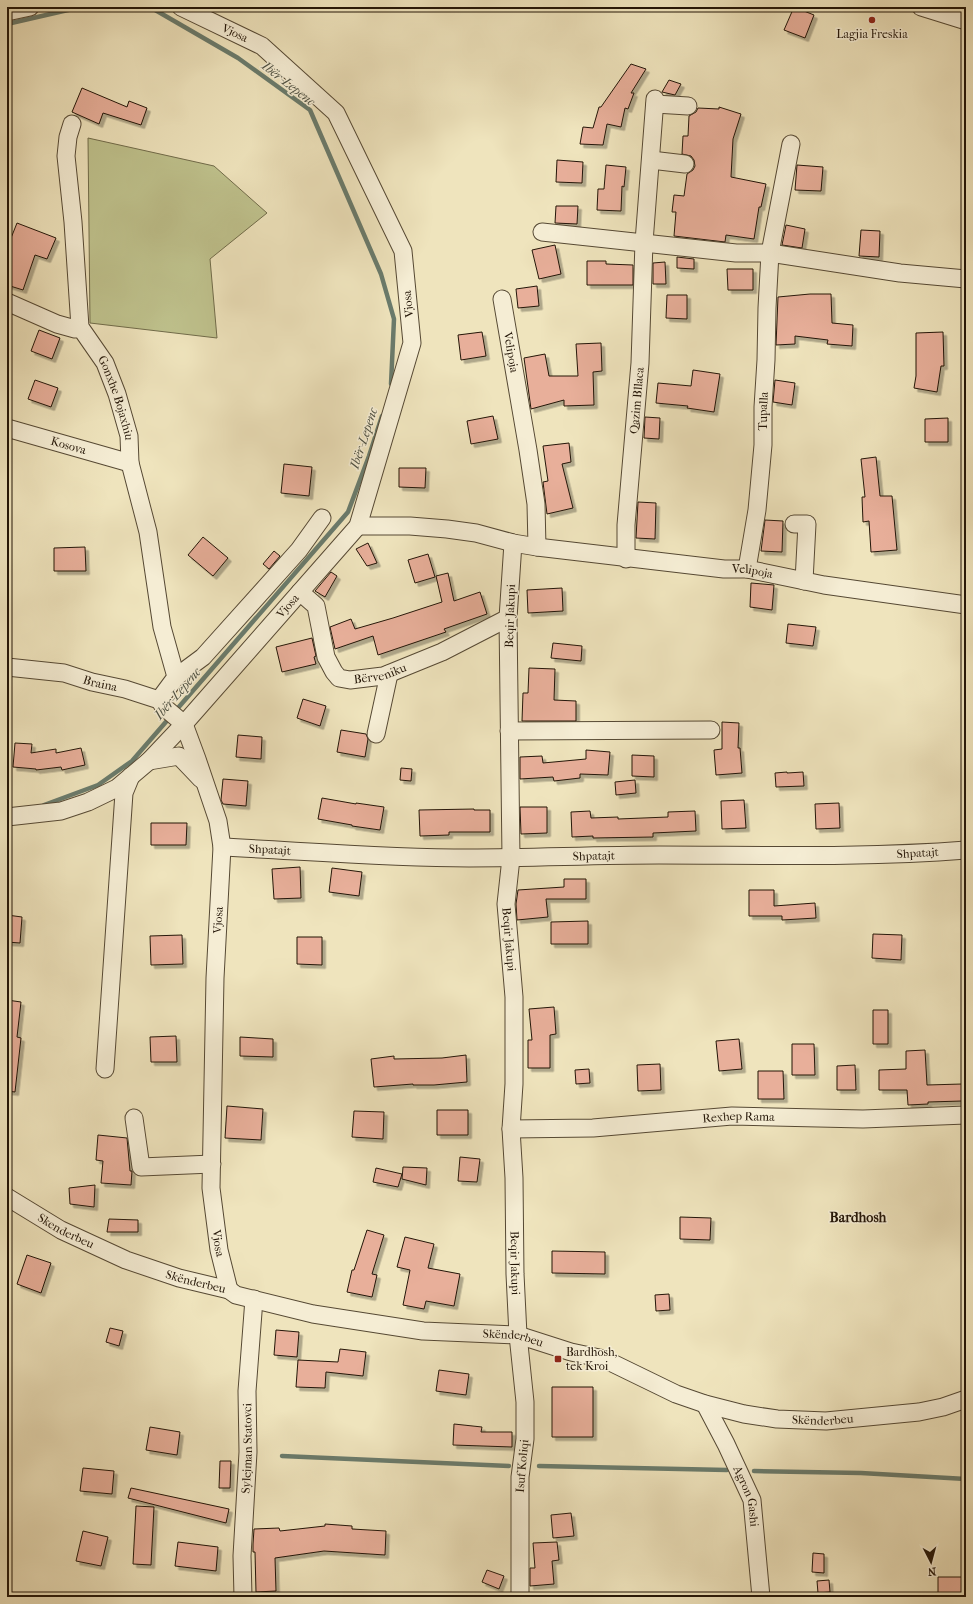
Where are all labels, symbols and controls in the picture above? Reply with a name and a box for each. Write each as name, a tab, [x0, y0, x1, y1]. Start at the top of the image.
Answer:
marker: Lagjia Freskia	[867, 15, 877, 25]
street label: Vjosa	[219, 21, 251, 45]
place label: Lagjia Freskia	[836, 27, 908, 41]
water label: Ibër-Lepenc	[258, 57, 319, 109]
street label: Vjosa	[400, 289, 416, 319]
street label: Velipoja	[501, 330, 522, 374]
street label: Gonxhe Bojaxhiu	[95, 353, 136, 441]
street label: Qazim Bllaca	[627, 366, 647, 435]
street label: Tupalla	[756, 391, 771, 431]
water label: Ibër-Lepenc	[346, 405, 381, 472]
street label: Kosova	[49, 434, 88, 457]
street label: Velipoja	[731, 562, 775, 581]
street label: Beqir Jakupi	[502, 583, 518, 648]
street label: Vjosa	[273, 591, 302, 621]
street label: Bërveniku	[353, 660, 409, 686]
water label: Ibër-Lepenc	[150, 664, 205, 723]
street label: Braina	[81, 673, 119, 694]
street label: Shpatajt	[248, 841, 292, 858]
street label: Shpatajt	[896, 845, 940, 861]
street label: Shpatajt	[572, 848, 616, 863]
street label: Vjosa	[210, 906, 226, 935]
street label: Beqir Jakupi	[499, 907, 519, 972]
street label: Rexhep Rama	[702, 1109, 775, 1126]
district label: Bardhosh	[830, 1209, 888, 1226]
street label: Skenderbeu	[35, 1210, 96, 1251]
street label: Vjosa	[209, 1228, 227, 1259]
street label: Beqir Jakupi	[508, 1231, 523, 1296]
street label: Skënderbeu	[164, 1267, 227, 1296]
street label: Skënderbeu	[482, 1327, 545, 1350]
place label: Bardhosh, tek Kroi	[566, 1345, 618, 1373]
marker: Bardhosh, tek Kroi	[553, 1354, 563, 1364]
street label: Sylejman Statovci	[239, 1402, 255, 1494]
street label: Skënderbeu	[792, 1411, 854, 1428]
street label: Isuf Koliqi	[513, 1438, 531, 1493]
street label: Agron Gashi	[730, 1463, 761, 1528]
north arrow	[911, 1542, 951, 1582]
text: N	[927, 1565, 937, 1578]

